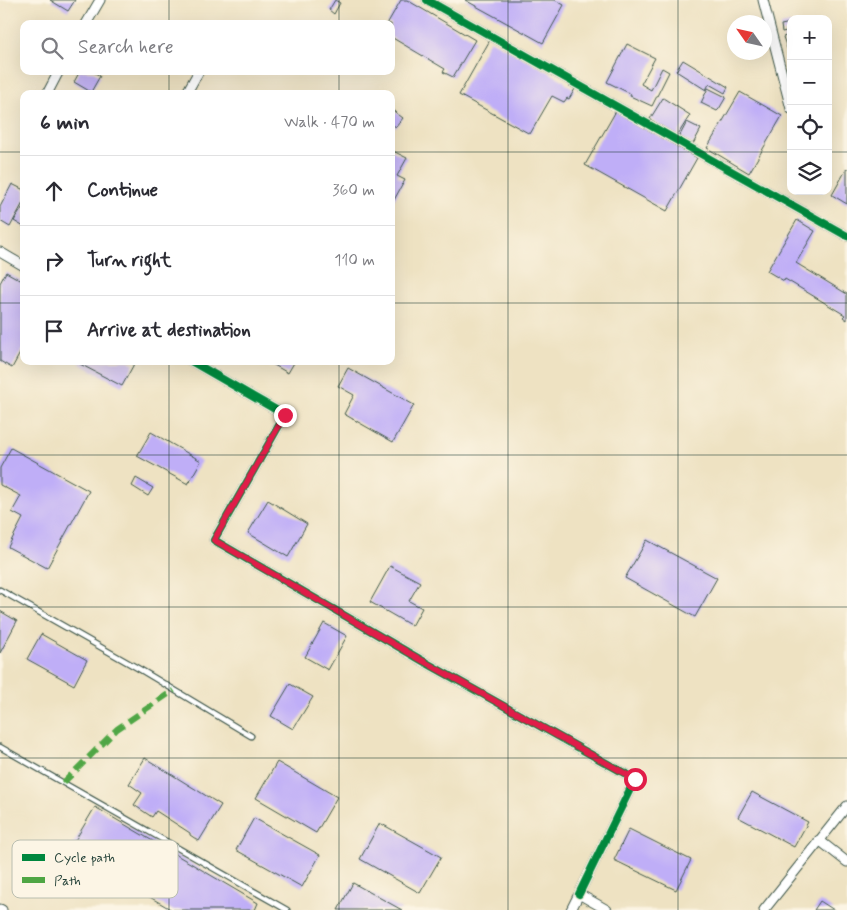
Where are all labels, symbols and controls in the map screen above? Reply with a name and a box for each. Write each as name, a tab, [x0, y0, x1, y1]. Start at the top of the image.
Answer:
north arrow	[727, 15, 772, 60]
map controls	[787, 15, 832, 195]
button: +	[787, 15, 832, 60]
search box	[20, 20, 395, 75]
icon: search	[38, 34, 66, 62]
text: Search here	[78, 35, 174, 60]
button: −	[787, 60, 832, 105]
button: locate	[787, 105, 832, 150]
text: 6 min	[40, 109, 90, 137]
text: Walk · 470 m	[284, 112, 375, 133]
button: layers	[787, 150, 832, 195]
icon: ahead	[40, 177, 68, 205]
text: Continue	[87, 178, 158, 203]
text: 360 m	[332, 180, 375, 201]
icon: right	[40, 247, 68, 275]
text: Turn right	[87, 248, 171, 273]
text: 110 m	[334, 250, 375, 271]
icon: arrive	[40, 317, 68, 345]
text: Arrive at destination	[87, 318, 251, 343]
route end	[274, 404, 297, 427]
route start	[624, 768, 647, 791]
legend	[12, 840, 178, 898]
text: Cycle path	[54, 849, 115, 867]
text: Path	[54, 872, 81, 890]

